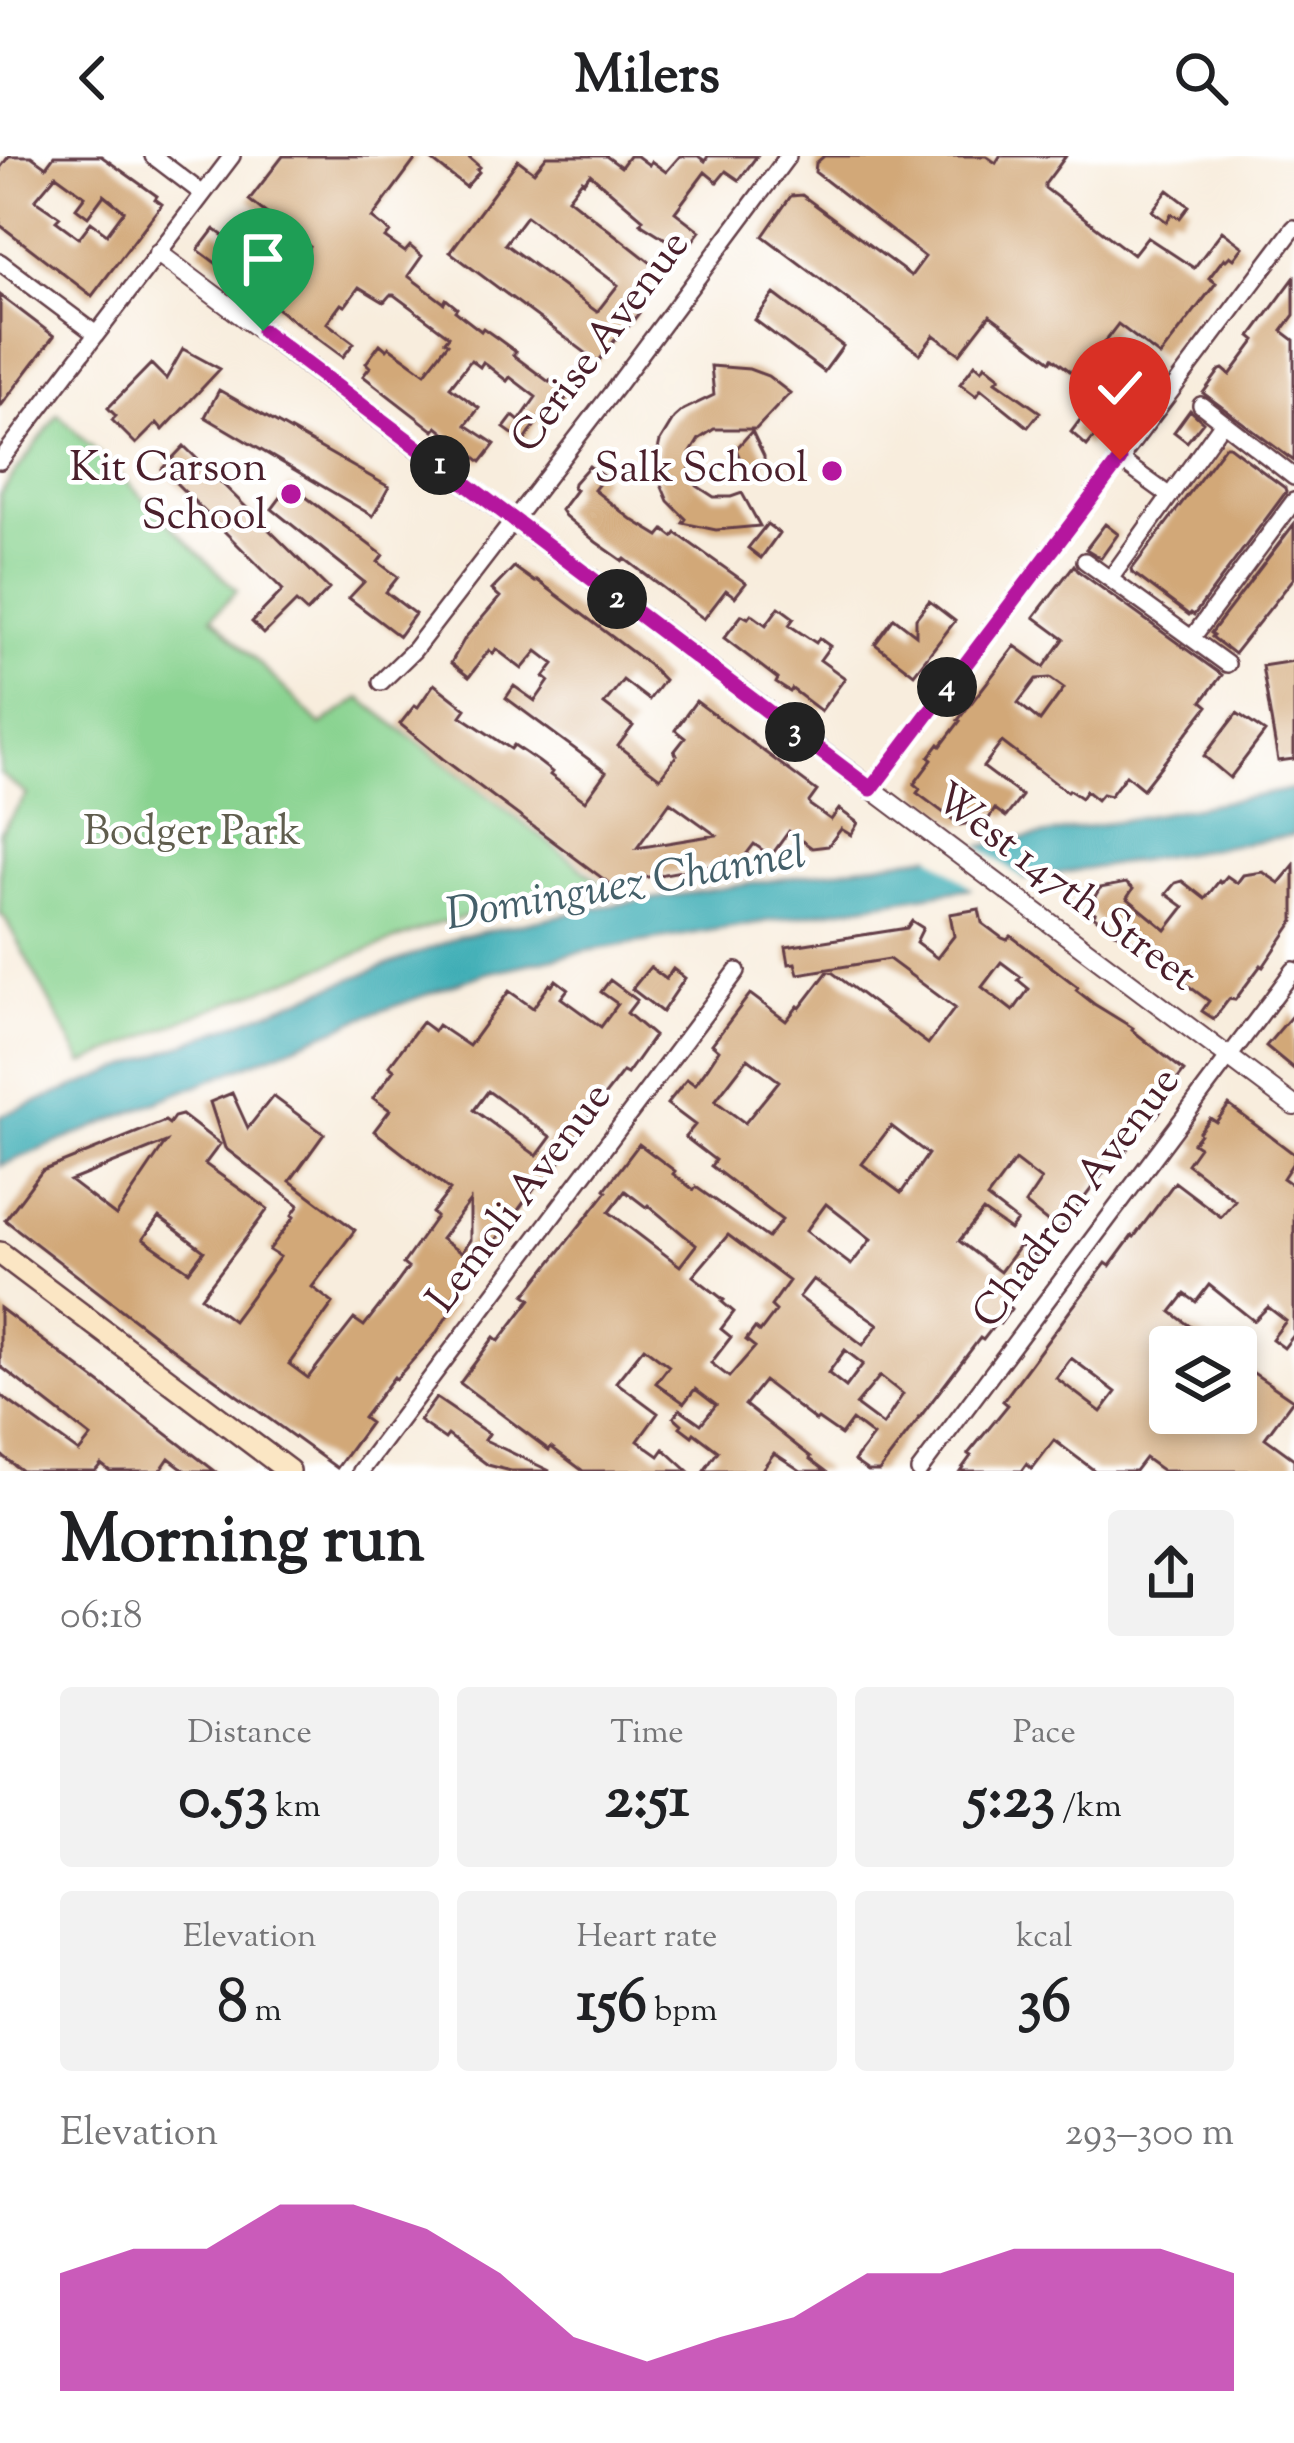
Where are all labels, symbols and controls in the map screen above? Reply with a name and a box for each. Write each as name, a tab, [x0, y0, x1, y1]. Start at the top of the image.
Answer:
text: Milers	[574, 39, 720, 117]
icon: back	[60, 45, 126, 111]
icon: search	[1168, 45, 1234, 111]
pin	[212, 208, 314, 331]
street label: Cerise Avenue	[498, 219, 706, 467]
icon: arrive	[230, 226, 296, 292]
pin	[1069, 337, 1171, 460]
icon: check	[1087, 355, 1153, 421]
pin: 1	[410, 435, 470, 495]
place label: Kit Carson School	[69, 440, 267, 548]
text: 1	[434, 441, 446, 489]
place label: Salk School	[594, 441, 808, 501]
marker: Salk School	[819, 458, 845, 484]
marker: Kit Carson School	[278, 481, 304, 507]
pin: 2	[587, 569, 647, 629]
text: 2	[609, 575, 625, 623]
pin: 4	[917, 657, 977, 717]
text: 4	[939, 663, 955, 711]
pin: 3	[765, 702, 825, 762]
text: 3	[788, 708, 802, 756]
street label: West 147th Street	[920, 770, 1208, 1008]
park label: Bodger Park	[83, 804, 301, 864]
water label: Dominguez Channel	[441, 823, 811, 951]
street label: Chadron Avenue	[960, 1056, 1196, 1342]
street label: Lemoli Avenue	[414, 1071, 628, 1327]
map controls	[1149, 1326, 1257, 1434]
button: layers	[1149, 1326, 1257, 1434]
text: Morning run	[60, 1497, 425, 1592]
button: share	[1108, 1510, 1234, 1636]
text: 06:18	[60, 1590, 143, 1646]
text: Distance	[187, 1710, 312, 1758]
text: Time	[610, 1710, 684, 1758]
text: Pace	[1013, 1710, 1076, 1758]
text: 0.53	[179, 1758, 269, 1845]
text: 2:51	[605, 1758, 689, 1845]
text: 5:23	[967, 1758, 1055, 1845]
text: km	[269, 1784, 321, 1832]
text: /km	[1055, 1784, 1122, 1832]
text: Elevation	[183, 1914, 317, 1962]
text: Heart rate	[577, 1914, 717, 1962]
text: kcal	[1016, 1914, 1073, 1962]
text: 8	[218, 1962, 248, 2049]
text: 156	[576, 1962, 647, 2049]
text: 36	[1018, 1962, 1071, 2049]
text: m	[248, 1988, 282, 2036]
text: bpm	[647, 1988, 718, 2036]
text: Elevation	[60, 2107, 218, 2163]
text: 293–300 m	[1065, 2107, 1234, 2163]

